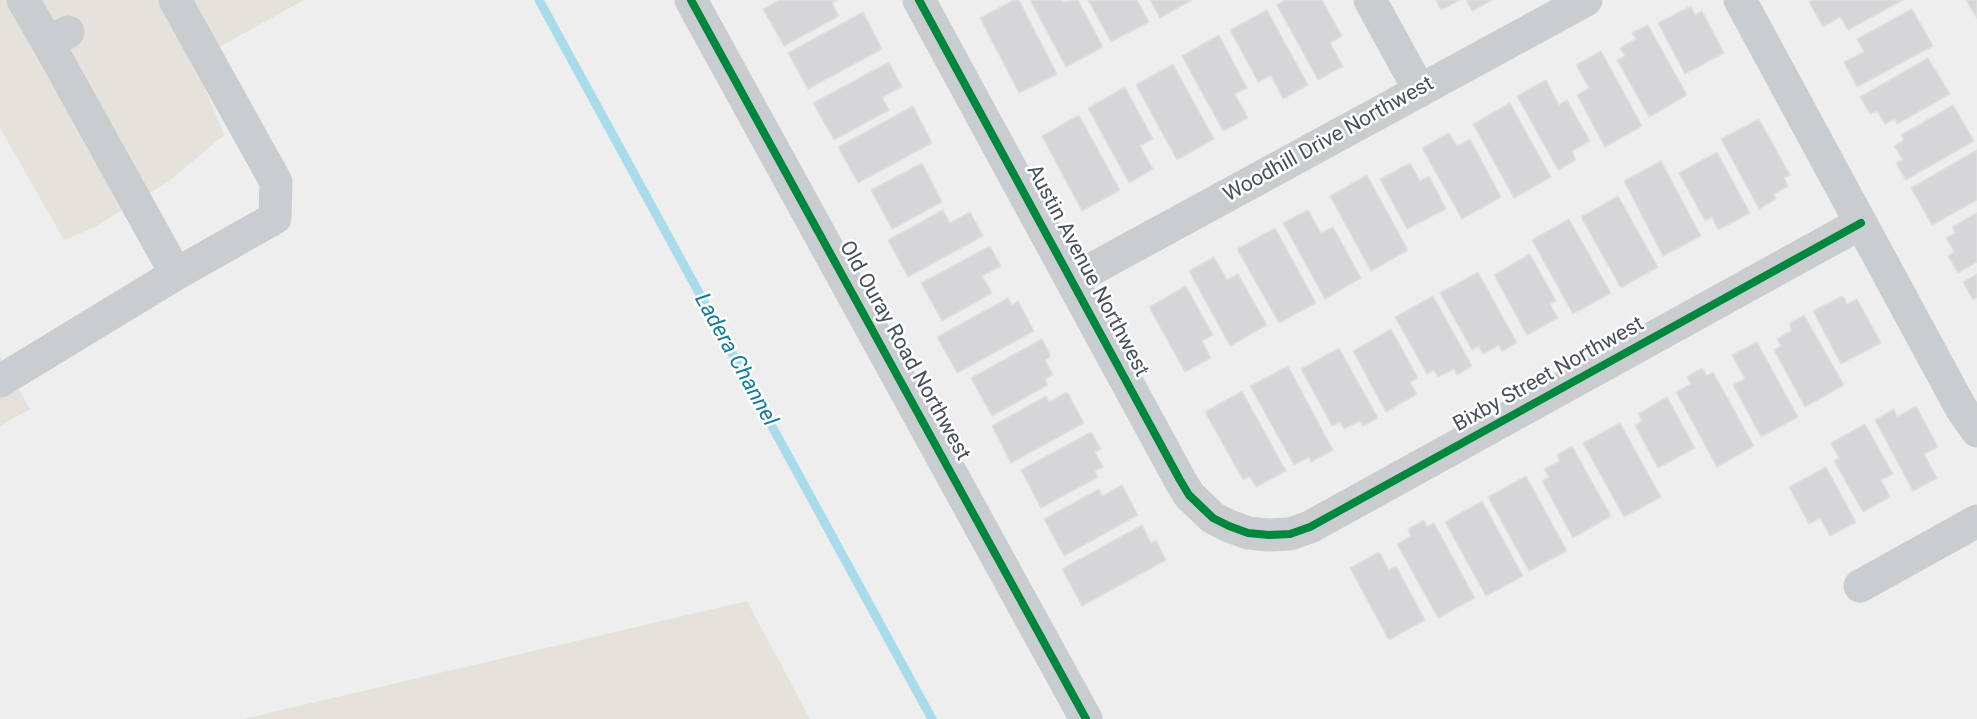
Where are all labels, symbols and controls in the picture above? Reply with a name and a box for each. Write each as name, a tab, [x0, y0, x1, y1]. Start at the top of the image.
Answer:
street label: Woodhill Drive Northwest	[1220, 72, 1438, 208]
street label: Austin Avenue Northwest	[1020, 161, 1154, 381]
street label: Old Ouray Road Northwest	[833, 237, 975, 465]
water label: Ladera Channel	[688, 289, 782, 431]
street label: Bixby Street Northwest	[1449, 312, 1649, 438]

